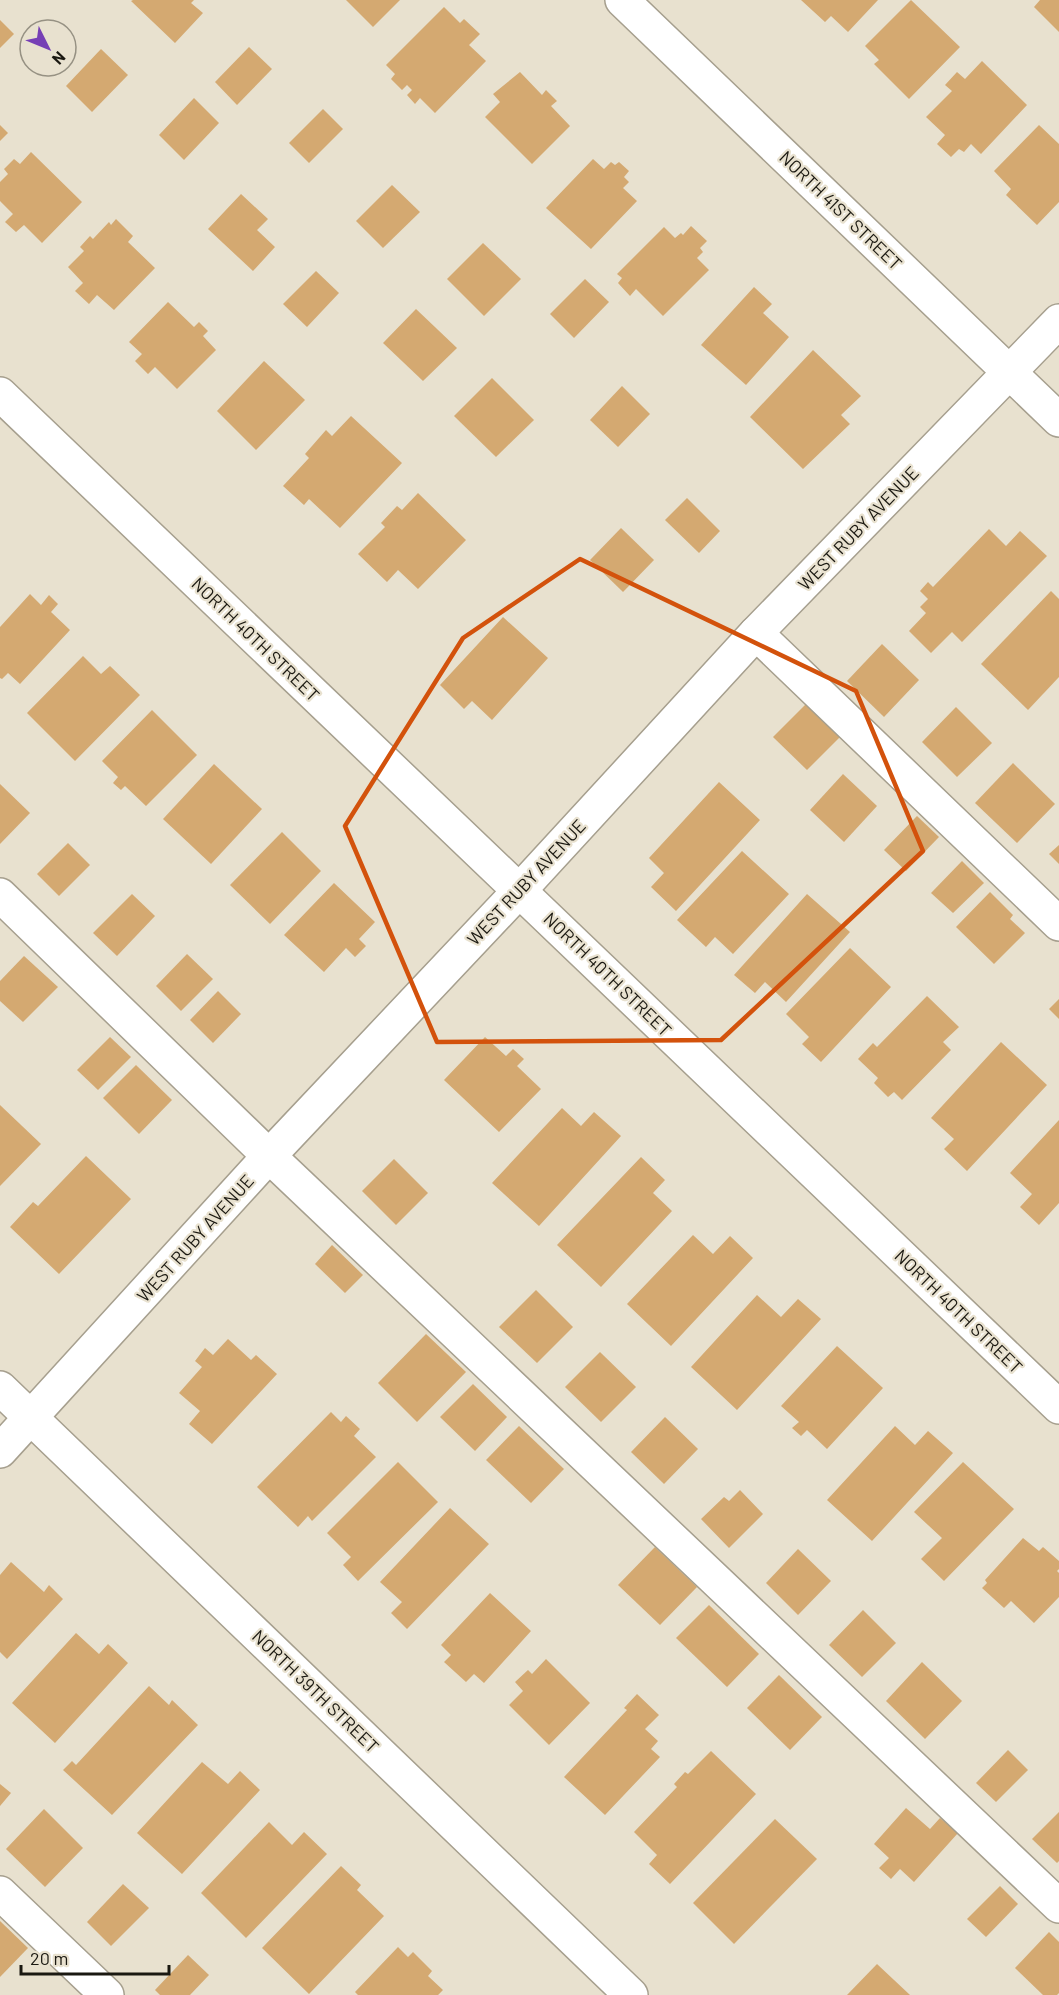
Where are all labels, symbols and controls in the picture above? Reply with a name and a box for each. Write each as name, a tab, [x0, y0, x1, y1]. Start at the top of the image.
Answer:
north arrow	[18, 18, 78, 78]
text: N	[49, 48, 70, 69]
street label: NORTH 41ST STREET	[775, 146, 907, 274]
street label: WEST RUBY AVENUE	[793, 461, 923, 595]
street label: NORTH 40TH STREET	[188, 572, 324, 706]
street label: WEST RUBY AVENUE	[462, 815, 590, 949]
street label: NORTH 40TH STREET	[540, 907, 676, 1041]
street label: WEST RUBY AVENUE	[132, 1170, 258, 1306]
street label: NORTH 40TH STREET	[891, 1244, 1027, 1378]
street label: NORTH 39TH STREET	[248, 1625, 384, 1757]
scale bar	[21, 1938, 170, 1976]
text: 20 m	[30, 1947, 68, 1969]

